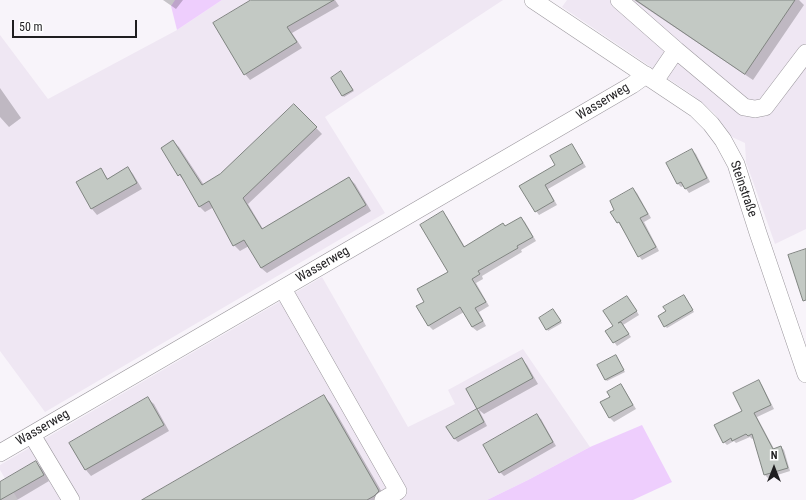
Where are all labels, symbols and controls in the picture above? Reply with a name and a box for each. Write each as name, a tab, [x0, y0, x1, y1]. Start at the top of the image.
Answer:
scale bar	[14, 12, 139, 38]
text: 50 m	[19, 20, 43, 34]
street label: Wasserweg	[574, 80, 632, 124]
street label: Steinstraße	[726, 159, 760, 219]
street label: Wasserweg	[294, 244, 352, 286]
street label: Wasserweg	[14, 407, 72, 449]
north arrow	[754, 448, 794, 488]
text: N	[771, 449, 777, 462]

